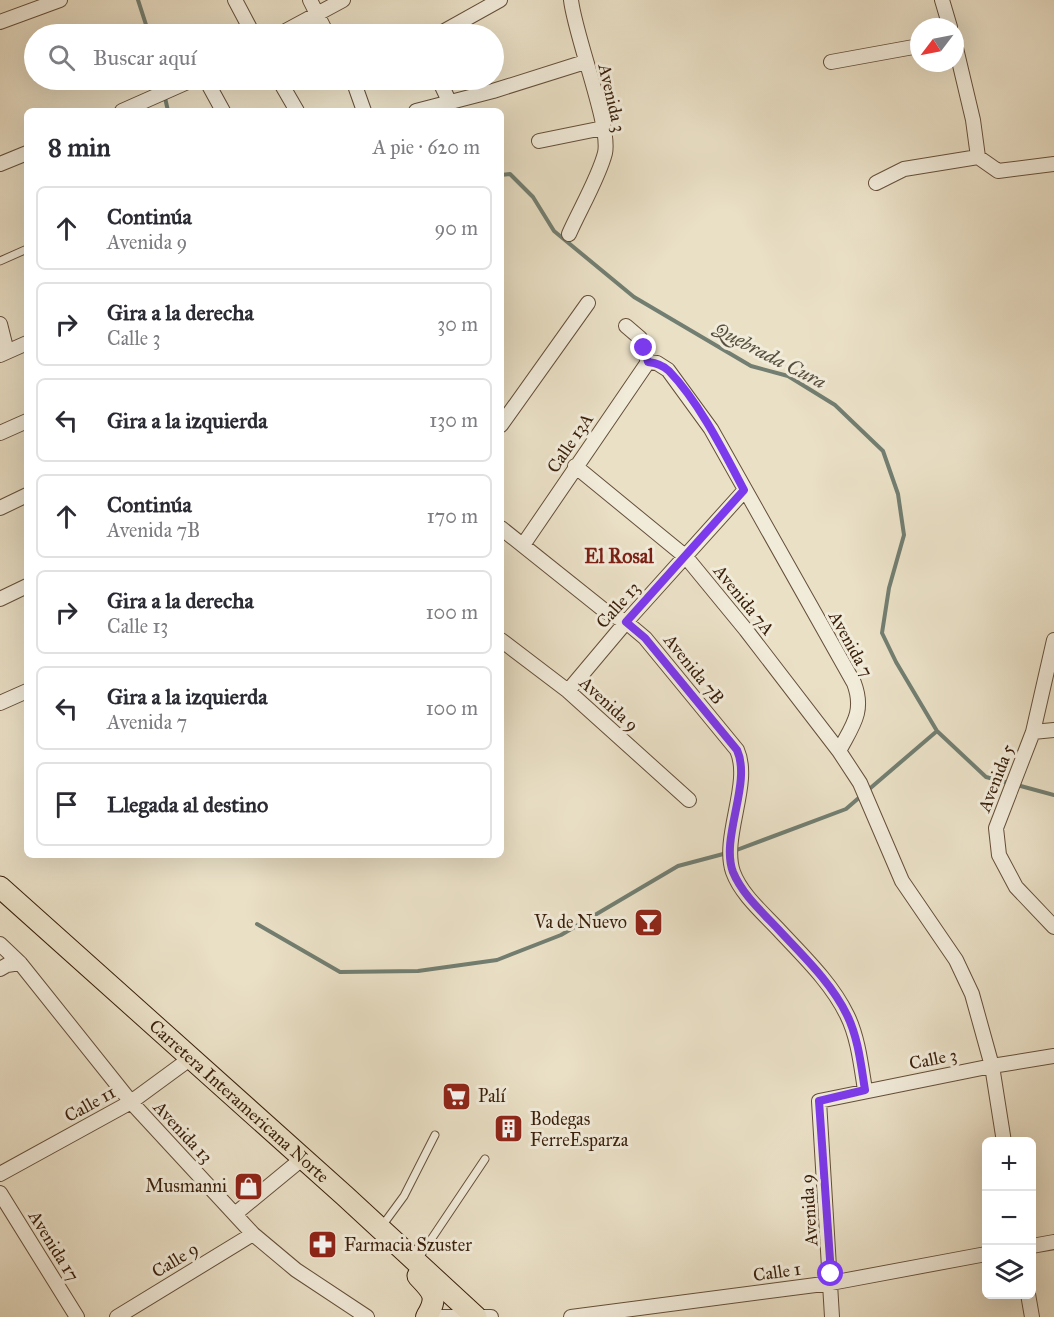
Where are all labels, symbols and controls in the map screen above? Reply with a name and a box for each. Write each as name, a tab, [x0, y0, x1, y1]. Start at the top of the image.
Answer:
north arrow	[910, 18, 964, 72]
search box	[24, 24, 504, 90]
icon: search	[45, 41, 78, 74]
text: Buscar aquí	[93, 44, 196, 71]
street label: Avenida 3	[593, 61, 631, 134]
text: 8 min	[48, 131, 111, 163]
text: A pie · 620 m	[373, 135, 480, 159]
text: Continúa	[107, 203, 192, 230]
icon: ahead	[50, 212, 83, 245]
text: 90 m	[435, 216, 478, 240]
text: Avenida 9	[107, 230, 187, 254]
text: Gira a la derecha	[107, 299, 254, 326]
icon: right	[50, 308, 83, 341]
text: 30 m	[437, 312, 478, 336]
water label: Quebrada Cura	[709, 316, 830, 394]
text: Calle 3	[107, 326, 160, 350]
route end	[630, 334, 656, 360]
icon: left	[50, 404, 83, 437]
text: Gira a la izquierda	[107, 407, 268, 434]
text: 130 m	[429, 408, 478, 432]
street label: Calle 13A	[542, 409, 598, 477]
text: Continúa	[107, 491, 192, 518]
icon: ahead	[50, 500, 83, 533]
text: 170 m	[427, 504, 478, 528]
text: Avenida 7B	[107, 518, 200, 542]
district label: El Rosal	[584, 544, 654, 568]
street label: Avenida 7A	[708, 560, 779, 640]
street label: Calle 13	[591, 577, 645, 633]
text: Gira a la derecha	[107, 587, 254, 614]
icon: right	[50, 596, 83, 629]
text: 100 m	[426, 600, 478, 624]
street label: Avenida 7	[823, 606, 878, 681]
text: Calle 13	[107, 614, 168, 638]
street label: Avenida 7B	[658, 629, 729, 709]
street label: Avenida 9	[574, 671, 643, 736]
text: Gira a la izquierda	[107, 683, 268, 710]
icon: left	[50, 692, 83, 725]
text: 100 m	[426, 696, 478, 720]
text: Avenida 7	[107, 710, 187, 734]
street label: Avenida 5	[973, 740, 1019, 816]
icon: arrive	[50, 788, 83, 821]
text: Llegada al destino	[107, 791, 268, 818]
bar icon: Va de Nuevo	[632, 906, 664, 938]
place label: Va de Nuevo	[533, 911, 627, 933]
street label: Carretera Interamericana Norte	[145, 1015, 334, 1187]
street label: Calle 3	[907, 1044, 959, 1074]
supermarket icon: Palí	[441, 1080, 473, 1112]
street label: Calle 11	[61, 1081, 119, 1127]
place label: Palí	[478, 1085, 506, 1107]
street label: Avenida 13	[148, 1096, 217, 1168]
place label: Bodegas FerreEsparza	[530, 1108, 629, 1151]
building icon: Bodegas FerreEsparza	[493, 1113, 525, 1145]
map controls	[982, 1137, 1036, 1299]
button: +	[982, 1137, 1036, 1191]
shop icon: Musmanni	[232, 1170, 264, 1202]
street label: Avenida 9	[796, 1173, 823, 1248]
place label: Musmanni	[145, 1175, 227, 1197]
button: −	[982, 1191, 1036, 1245]
street label: Avenida 17	[23, 1206, 84, 1285]
pharmacy icon: Farmacia Szuster	[307, 1229, 339, 1261]
place label: Farmacia Szuster	[344, 1234, 472, 1256]
street label: Calle 9	[148, 1238, 202, 1282]
button: layers	[982, 1245, 1036, 1299]
street label: Calle 1	[752, 1258, 802, 1286]
route start	[817, 1260, 843, 1286]

